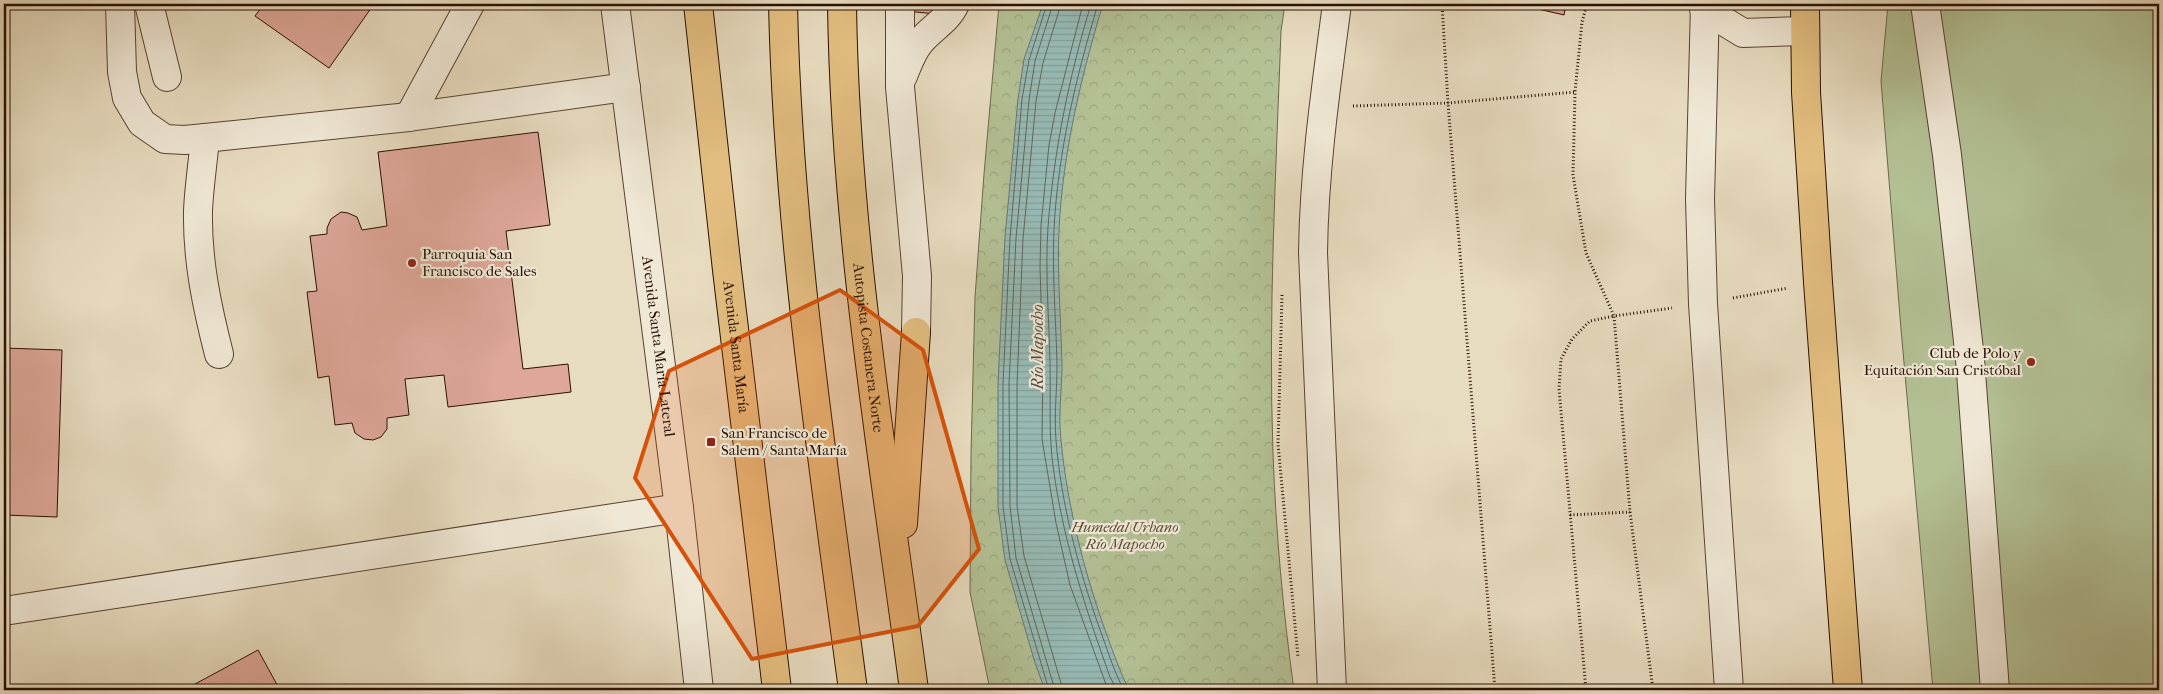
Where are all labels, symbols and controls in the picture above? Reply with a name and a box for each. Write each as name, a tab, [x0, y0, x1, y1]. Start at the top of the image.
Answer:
place label: Parroquia San Francisco de Sales	[422, 245, 537, 280]
street label: Avenida Santa María Lateral	[638, 254, 679, 438]
marker: Parroquia San Francisco de Sales	[406, 257, 418, 269]
street label: Autopista Costanera Norte	[849, 261, 888, 434]
street label: Avenida Santa María	[719, 279, 753, 415]
water label: Río Mapocho	[1028, 304, 1047, 390]
place label: Club de Polo y Equitación San Cristóbal	[1864, 344, 2022, 379]
marker: Club de Polo y Equitación San Cristóbal	[2025, 356, 2037, 368]
place label: San Francisco de Salem / Santa María	[721, 424, 848, 459]
marker: San Francisco de Salem / Santa María	[705, 436, 717, 448]
park label: Humedal Urbano Río Mapocho	[1070, 518, 1179, 553]

